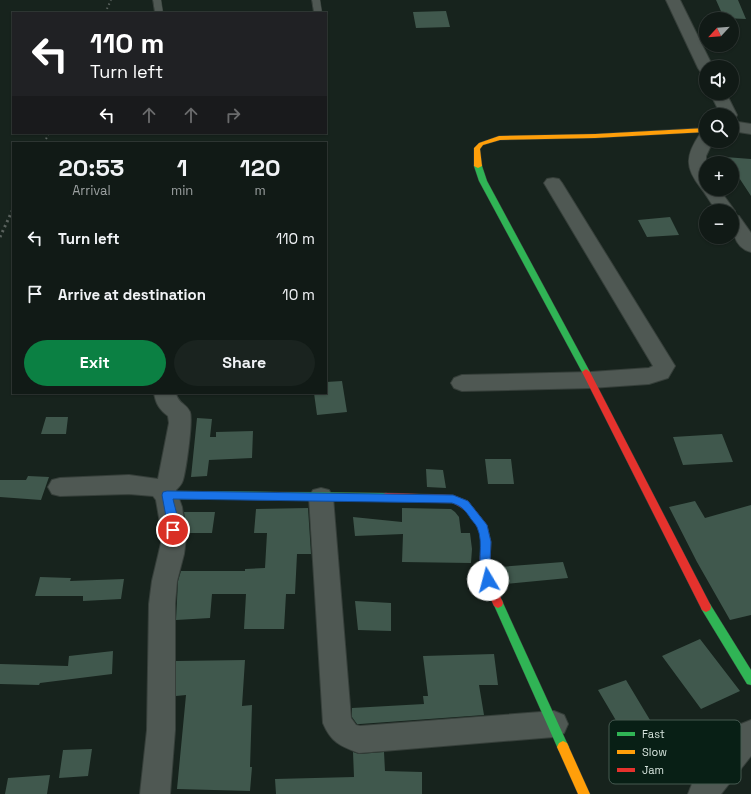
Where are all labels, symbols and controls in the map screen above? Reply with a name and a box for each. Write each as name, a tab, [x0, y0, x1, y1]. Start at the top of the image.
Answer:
north arrow	[699, 12, 739, 52]
map controls	[699, 12, 739, 244]
text: 110 m	[90, 25, 164, 61]
icon: left	[24, 28, 76, 80]
text: Turn left	[90, 60, 163, 83]
button: sound	[699, 60, 739, 100]
icon: left	[96, 104, 118, 126]
icon: ahead	[138, 104, 160, 126]
icon: ahead	[180, 104, 202, 126]
icon: right	[222, 104, 244, 126]
button: search	[699, 108, 739, 148]
text: 20:53	[59, 152, 124, 183]
text: 1	[177, 152, 188, 183]
text: 120	[240, 152, 280, 183]
button: +	[699, 156, 739, 196]
text: Arrival	[72, 182, 111, 199]
text: min	[171, 182, 193, 199]
text: m	[255, 182, 266, 199]
button: −	[699, 204, 739, 244]
icon: left	[24, 227, 46, 249]
text: Turn left	[58, 229, 120, 248]
text: 110 m	[276, 229, 315, 248]
icon: arrive	[24, 283, 46, 305]
text: Arrive at destination	[58, 285, 206, 304]
text: 10 m	[282, 285, 315, 304]
button: Exit	[24, 340, 166, 386]
button: Share	[174, 340, 315, 386]
pin	[156, 513, 190, 547]
icon: arrive	[162, 519, 184, 541]
position arrow	[467, 559, 509, 601]
legend	[609, 720, 741, 784]
text: Fast	[642, 727, 665, 741]
text: Slow	[642, 745, 667, 759]
text: Jam	[642, 763, 664, 777]

